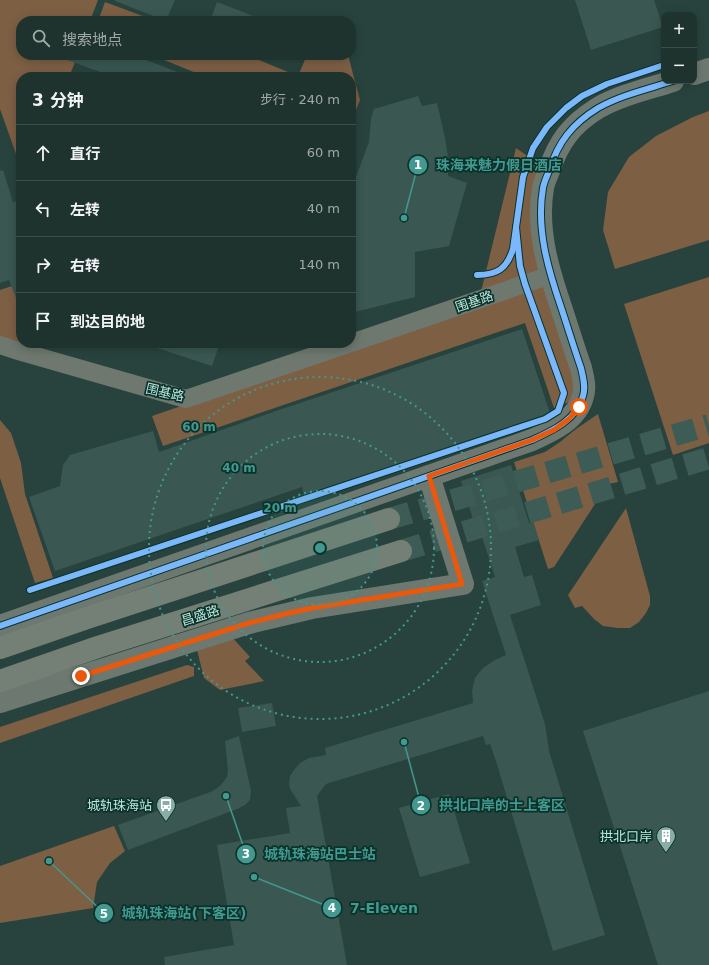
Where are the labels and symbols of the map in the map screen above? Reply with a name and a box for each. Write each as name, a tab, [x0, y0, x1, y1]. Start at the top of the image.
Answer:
callout: 珠海来魅力假日酒店	[408, 152, 570, 178]
text: 珠海来魅力假日酒店	[436, 157, 562, 173]
text: 1	[414, 158, 422, 172]
street label: 围基路	[453, 288, 495, 315]
street label: 围基路	[144, 381, 186, 404]
route start	[570, 398, 588, 416]
text: 60 m	[182, 420, 216, 434]
text: 40 m	[222, 461, 256, 475]
text: 20 m	[263, 501, 297, 515]
centre of rings	[313, 541, 327, 555]
street label: 昌盛路	[179, 602, 221, 629]
route end	[72, 667, 90, 685]
callout: 拱北口岸的士上客区	[411, 792, 573, 818]
bus stop icon: 城轨珠海站	[155, 794, 177, 822]
text: 拱北口岸的士上客区	[439, 797, 565, 813]
place label: 城轨珠海站	[87, 798, 152, 813]
text: 2	[417, 799, 425, 813]
building icon: 拱北口岸	[655, 825, 677, 853]
place label: 拱北口岸	[600, 829, 652, 844]
callout: 城轨珠海站巴士站	[236, 841, 384, 867]
text: 城轨珠海站巴士站	[264, 846, 376, 862]
text: 3	[242, 847, 250, 861]
callout: 7-Eleven	[322, 895, 426, 921]
callout: 城轨珠海站(下客区)	[94, 900, 254, 926]
text: 7-Eleven	[350, 900, 418, 916]
text: 4	[328, 901, 336, 915]
text: 城轨珠海站(下客区)	[122, 905, 246, 921]
text: 5	[100, 907, 108, 921]

